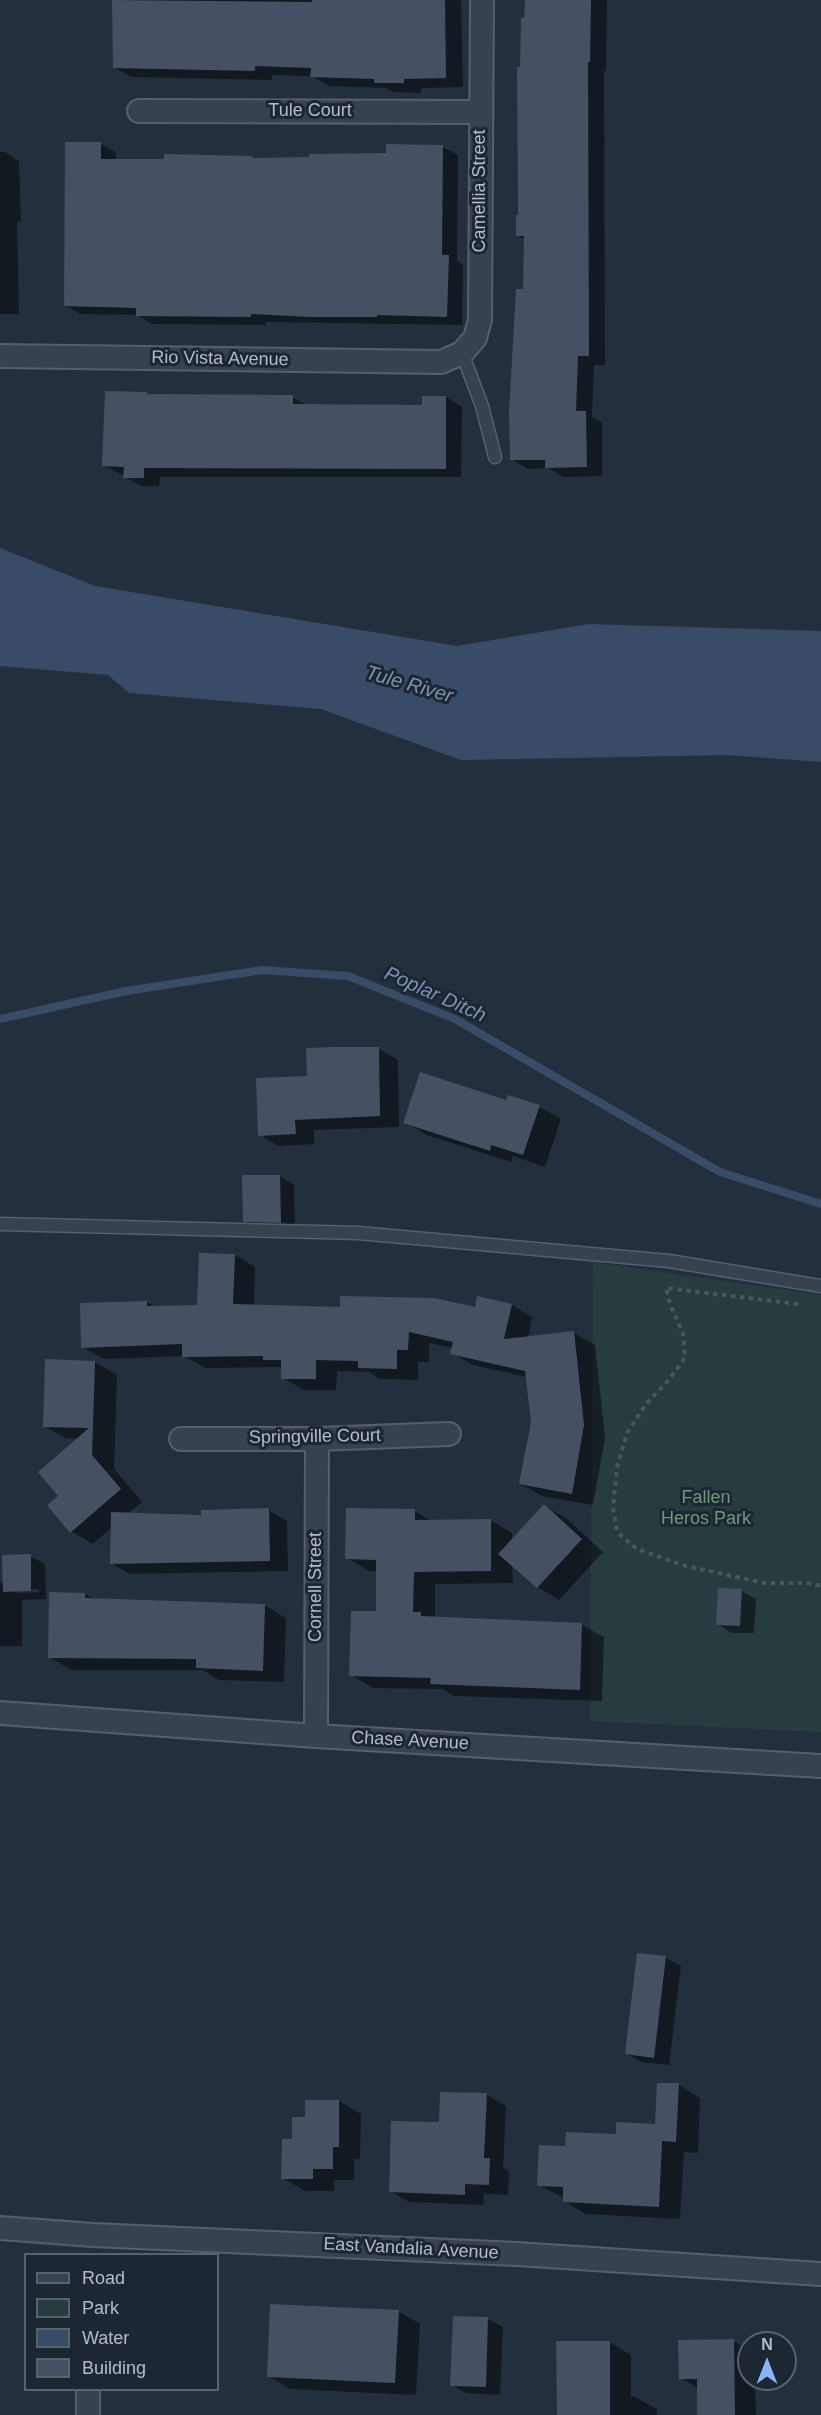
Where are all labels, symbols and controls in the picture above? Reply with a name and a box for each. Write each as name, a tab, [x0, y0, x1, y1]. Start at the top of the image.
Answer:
street label: Tule Court	[268, 100, 352, 122]
street label: Camellia Street	[469, 129, 491, 253]
street label: Rio Vista Avenue	[151, 347, 289, 371]
water label: Tule River	[363, 661, 455, 709]
water label: Poplar Ditch	[380, 962, 490, 1028]
street label: Springville Court	[249, 1425, 381, 1449]
park label: Fallen Heros Park	[661, 1487, 751, 1530]
street label: Cornell Street	[305, 1532, 327, 1642]
street label: Chase Avenue	[351, 1727, 469, 1755]
street label: East Vandalia Avenue	[323, 2234, 499, 2264]
legend	[24, 2253, 219, 2391]
text: Road	[82, 2268, 125, 2288]
text: Park	[82, 2298, 119, 2318]
text: Water	[82, 2328, 129, 2348]
north arrow	[737, 2331, 797, 2391]
text: N	[761, 2336, 773, 2353]
text: Building	[82, 2358, 146, 2378]

